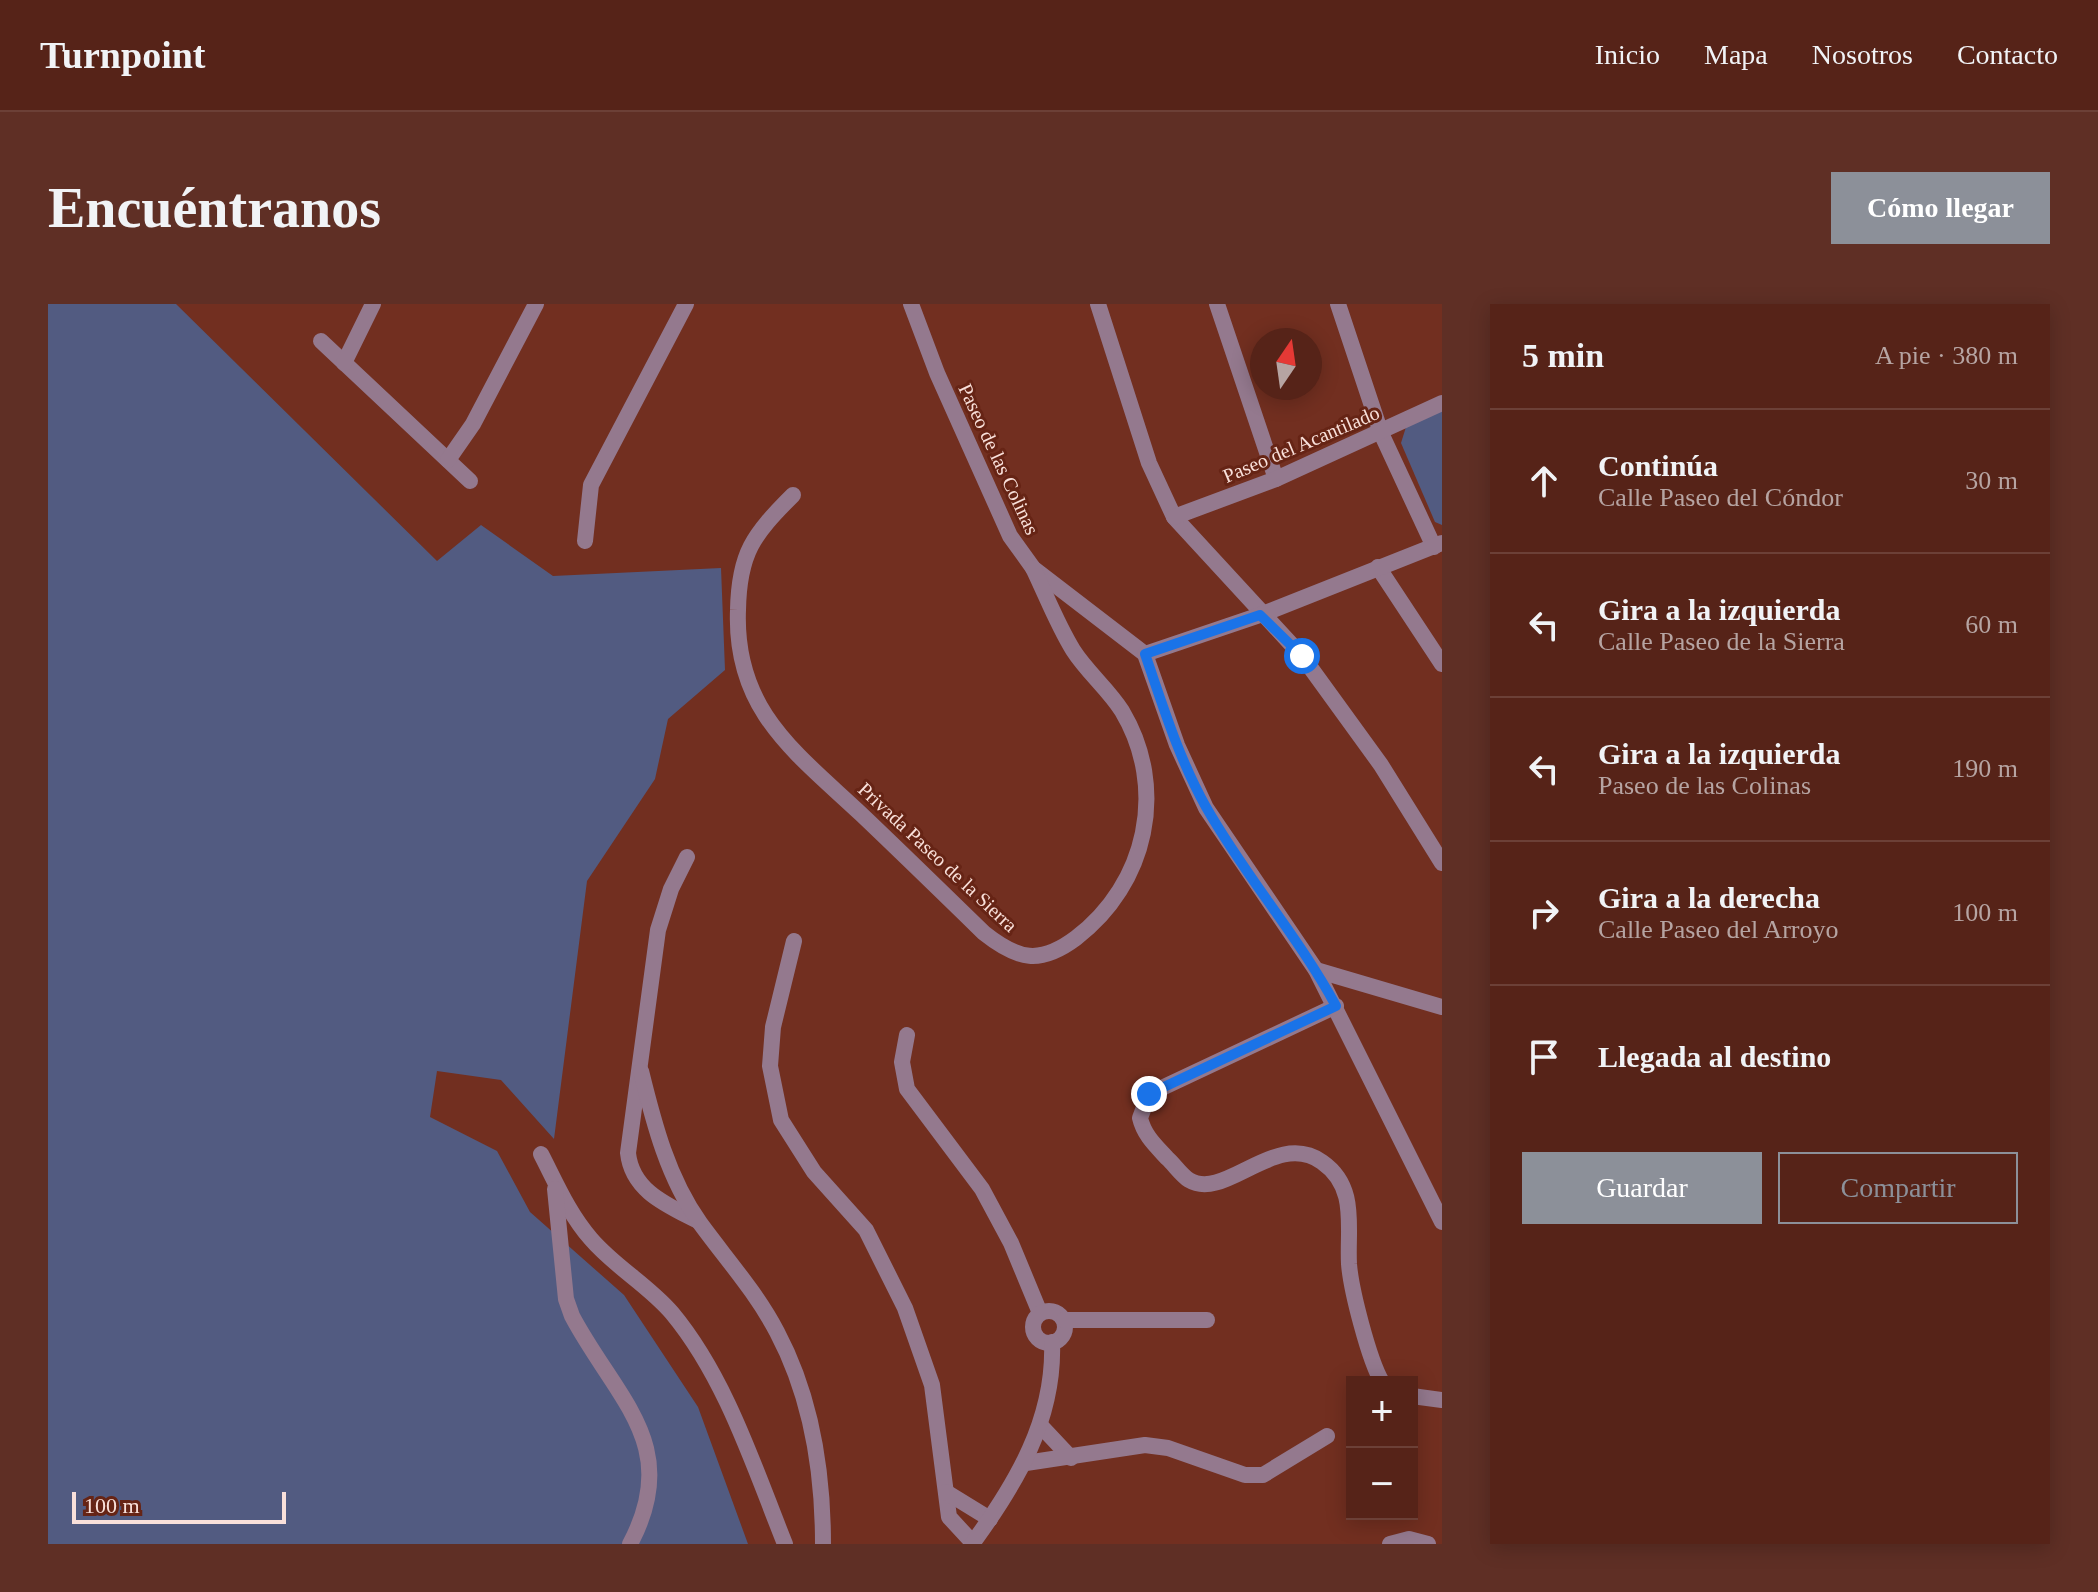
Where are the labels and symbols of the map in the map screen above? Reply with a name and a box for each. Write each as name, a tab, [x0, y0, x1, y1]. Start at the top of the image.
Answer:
north arrow	[1250, 328, 1322, 400]
street label: Paseo de las Colinas	[954, 380, 1044, 538]
street label: Paseo del Acantilado	[1220, 401, 1382, 487]
route start	[1284, 638, 1320, 674]
street label: Privada Paseo de la Sierra	[854, 778, 1022, 936]
route end	[1131, 1076, 1167, 1112]
scale bar	[72, 1488, 286, 1524]

